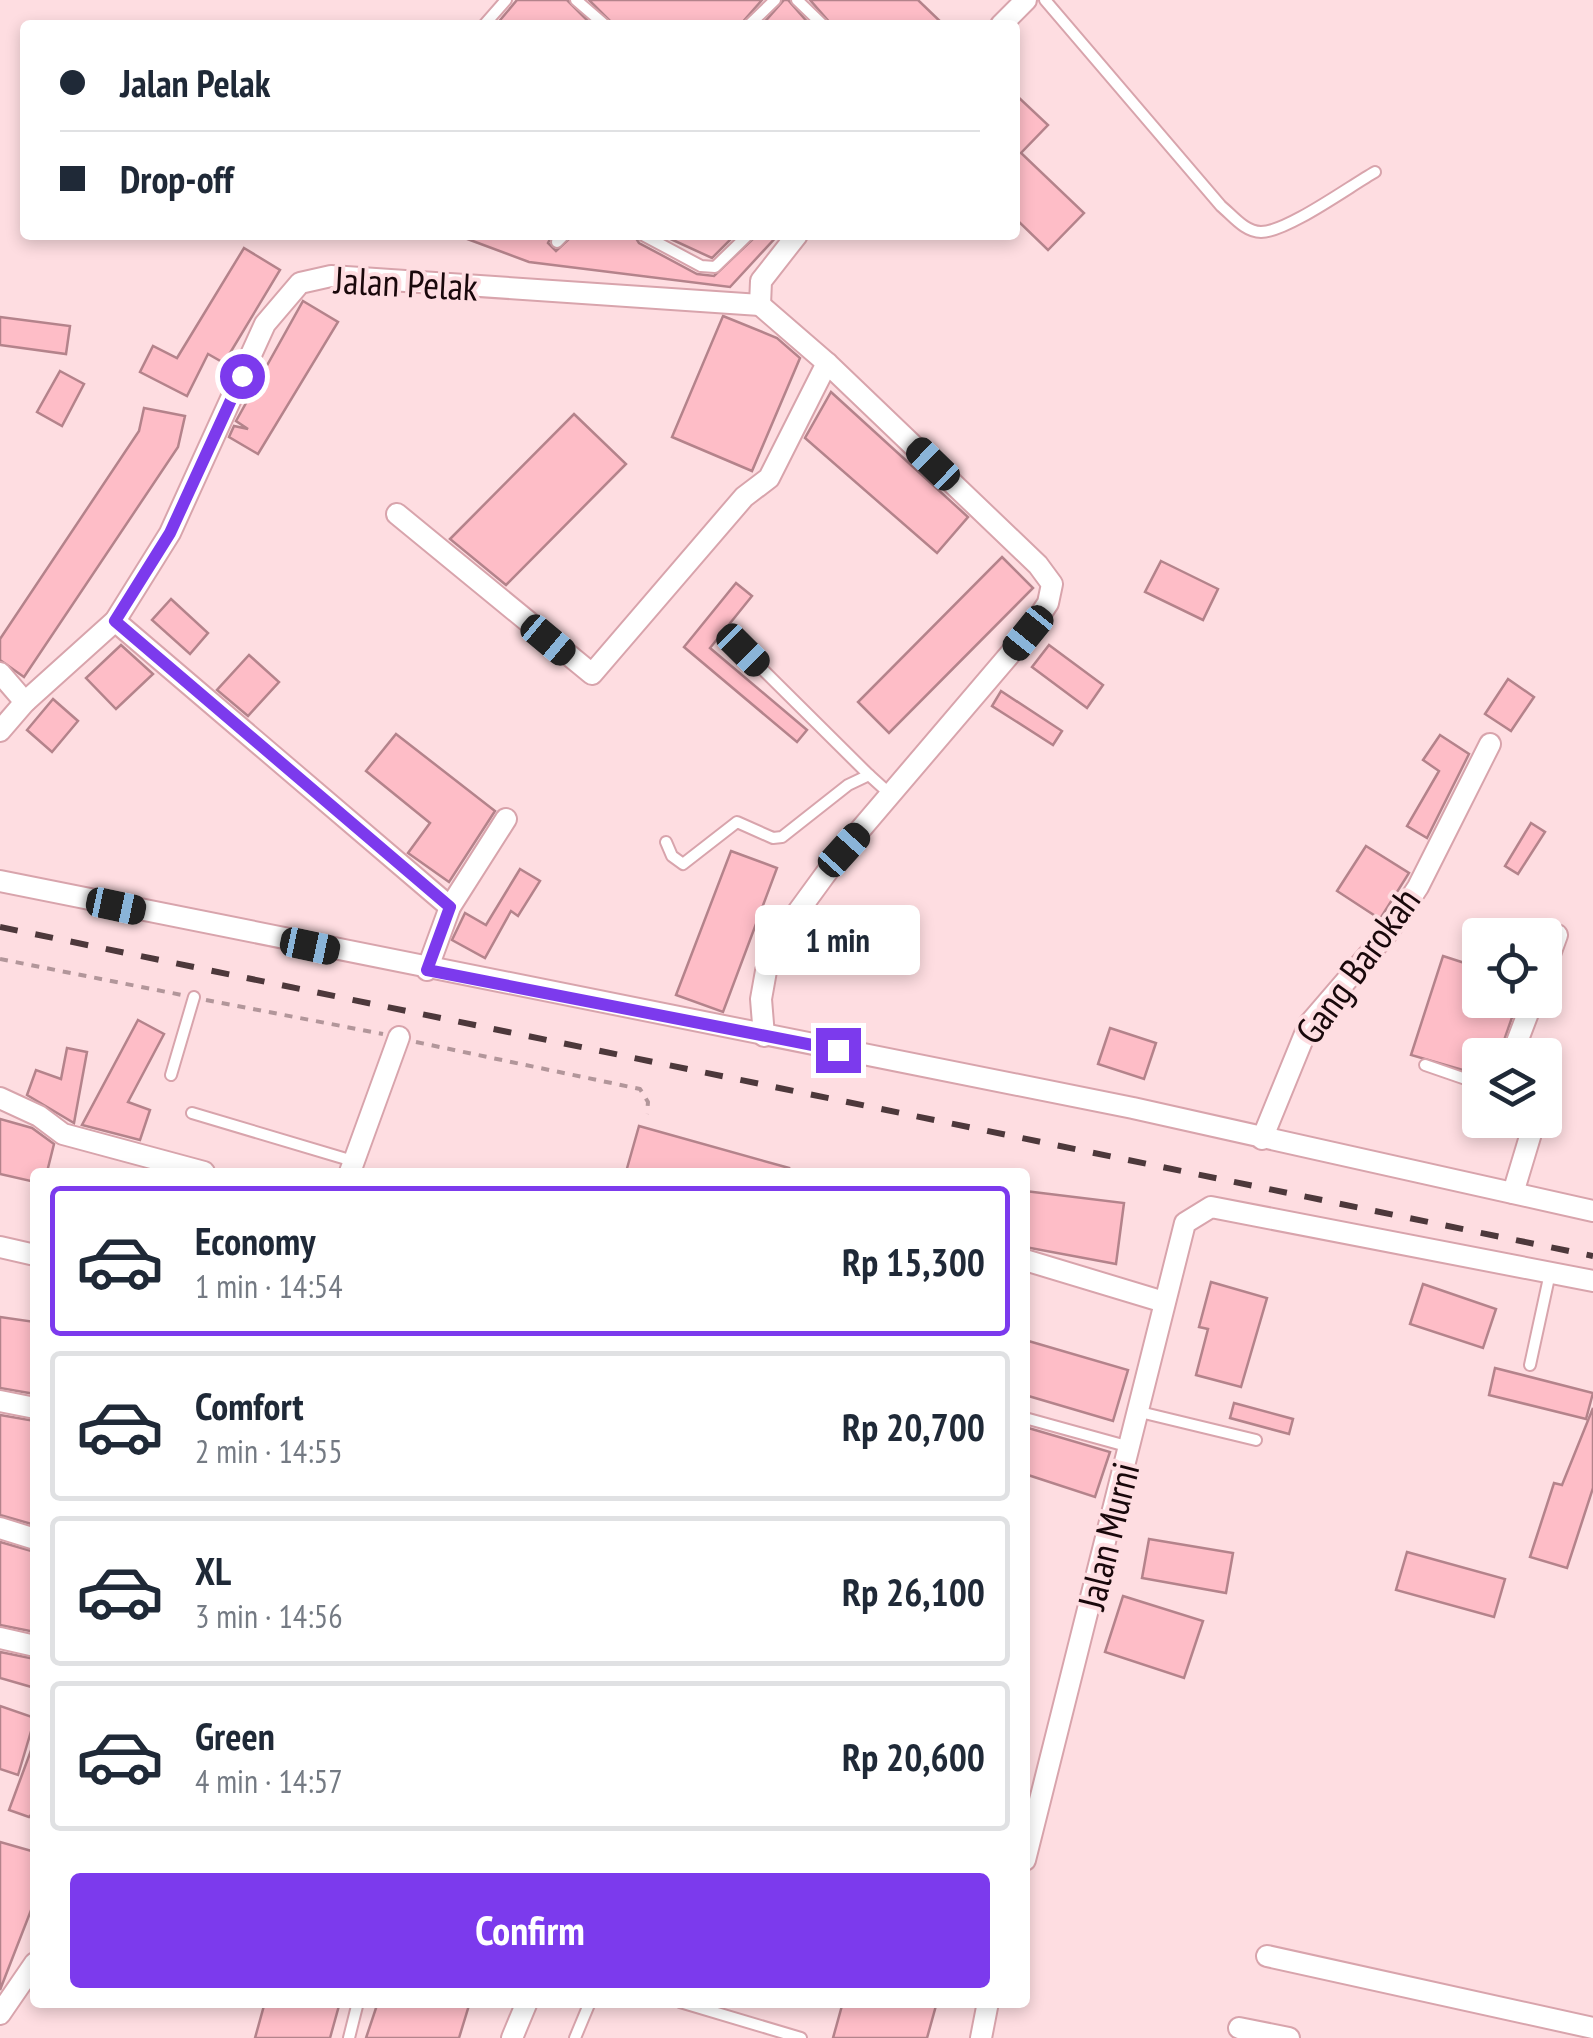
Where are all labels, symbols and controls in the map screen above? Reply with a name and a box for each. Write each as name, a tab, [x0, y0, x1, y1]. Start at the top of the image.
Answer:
text: Jalan Pelak	[120, 58, 270, 107]
text: Drop-off	[120, 154, 234, 203]
street label: Jalan Pelak	[332, 254, 479, 311]
route start	[220, 354, 265, 399]
car	[901, 432, 965, 496]
car	[997, 600, 1059, 666]
car	[515, 609, 581, 671]
car	[711, 618, 775, 682]
car	[813, 818, 875, 882]
street label: Gang Barokah	[1284, 877, 1430, 1053]
car	[84, 885, 148, 927]
callout: 1 min	[756, 905, 920, 975]
map controls	[1462, 918, 1562, 1138]
button: locate	[1462, 918, 1562, 1018]
text: 1 min	[805, 919, 870, 961]
car	[278, 925, 342, 967]
route end	[816, 1028, 861, 1073]
button: layers	[1462, 1038, 1562, 1138]
icon: car	[75, 1216, 165, 1306]
text: Economy	[195, 1216, 315, 1265]
text: Rp 15,300	[842, 1237, 985, 1286]
text: 1 min · 14:54	[195, 1265, 343, 1307]
icon: car	[75, 1381, 165, 1471]
text: Comfort	[195, 1381, 304, 1430]
text: Rp 20,700	[842, 1402, 985, 1451]
text: 2 min · 14:55	[195, 1430, 343, 1472]
street label: Jalan Murni	[1065, 1457, 1149, 1615]
icon: car	[75, 1546, 165, 1636]
text: XL	[195, 1546, 231, 1595]
text: Rp 26,100	[842, 1567, 985, 1616]
text: 3 min · 14:56	[195, 1595, 343, 1637]
icon: car	[75, 1711, 165, 1801]
text: Green	[195, 1711, 275, 1760]
text: Rp 20,600	[842, 1732, 985, 1781]
text: 4 min · 14:57	[195, 1760, 343, 1802]
button: Confirm	[70, 1873, 990, 1988]

